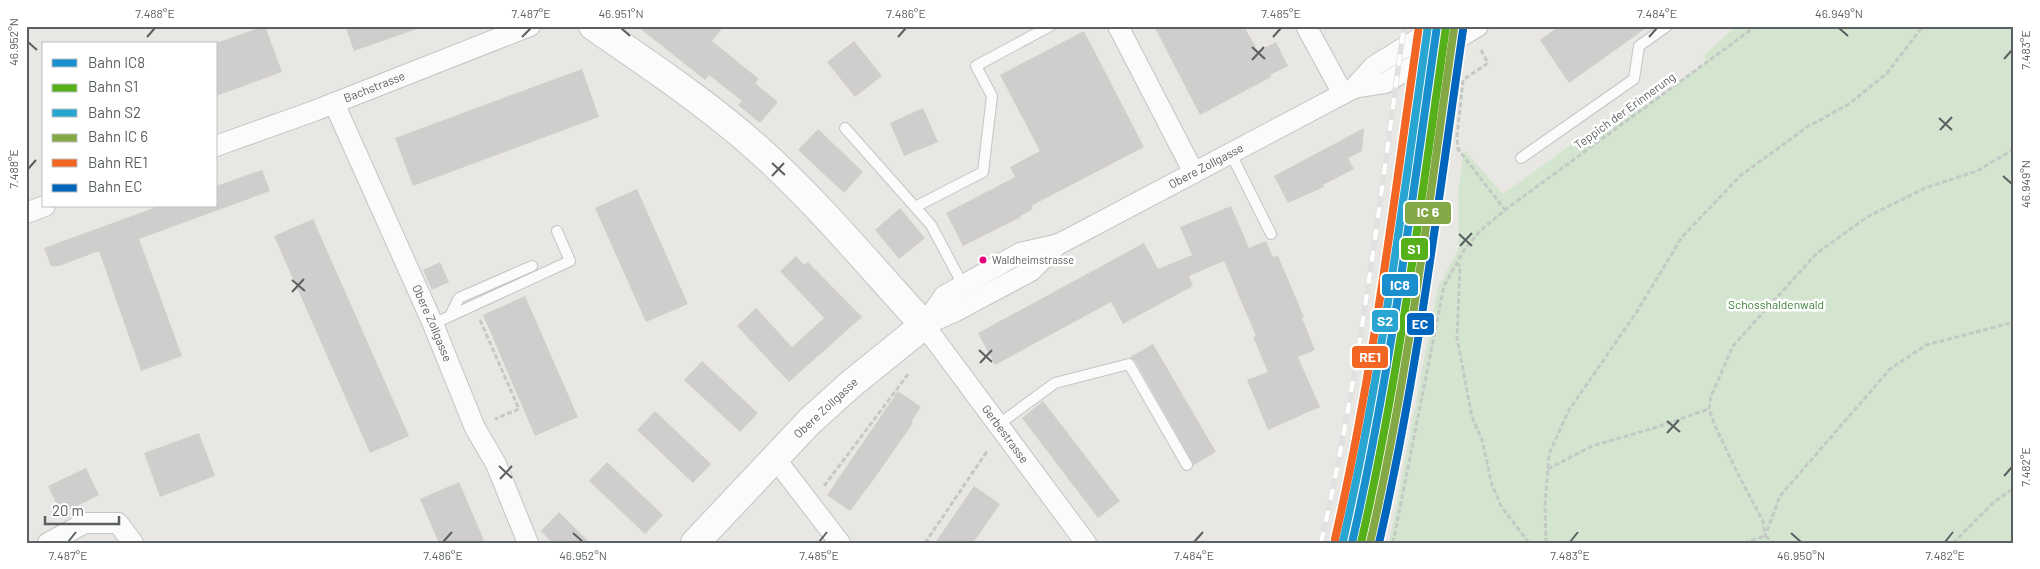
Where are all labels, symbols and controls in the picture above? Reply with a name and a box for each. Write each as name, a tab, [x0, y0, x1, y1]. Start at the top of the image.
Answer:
text: 7.488°E	[135, 6, 175, 20]
text: 7.487°E	[512, 6, 550, 20]
text: 46.951°N	[598, 6, 644, 20]
text: 7.486°E	[886, 6, 926, 20]
text: 7.485°E	[1261, 6, 1301, 20]
text: 7.484°E	[1637, 6, 1677, 20]
text: 46.949°N	[1815, 6, 1863, 20]
text: 46.952°N	[6, 18, 20, 66]
text: 7.483°E	[2018, 30, 2032, 70]
legend	[42, 42, 218, 208]
text: Bahn IC8	[88, 53, 145, 71]
street label: Bachstrasse	[341, 68, 407, 105]
street label: Teppich der Erinnerung	[1571, 69, 1678, 151]
text: Bahn S1	[88, 77, 138, 95]
text: Bahn S2	[88, 103, 141, 121]
text: Bahn IC 6	[88, 127, 148, 145]
street label: Obere Zollgasse	[1166, 140, 1245, 191]
text: 7.488°E	[6, 149, 20, 189]
text: Bahn RE1	[88, 153, 148, 171]
text: 46.949°N	[2018, 160, 2032, 208]
text: Bahn EC	[88, 177, 142, 195]
line badge: IC 6	[1404, 201, 1452, 225]
text: IC 6	[1417, 203, 1440, 220]
line badge: S1	[1400, 237, 1429, 261]
text: S1	[1407, 240, 1421, 257]
place label: Waldheimstrasse	[992, 253, 1074, 266]
marker: Waldheimstrasse	[978, 255, 988, 265]
line badge: IC8	[1381, 273, 1419, 297]
text: IC8	[1390, 276, 1410, 293]
street label: Obere Zollgasse	[410, 282, 455, 363]
park label: Schosshaldenwald	[1728, 297, 1824, 311]
line badge: S2	[1371, 309, 1399, 333]
text: S2	[1377, 312, 1393, 329]
line badge: EC	[1406, 312, 1435, 336]
text: EC	[1412, 315, 1428, 332]
line badge: RE1	[1351, 345, 1389, 369]
text: RE1	[1359, 348, 1381, 365]
street label: Obere Zollgasse	[790, 374, 860, 440]
street label: Gerbestrasse	[980, 402, 1032, 466]
text: 7.482°E	[2018, 447, 2032, 487]
scale bar	[45, 494, 119, 526]
text: 20 m	[52, 501, 84, 519]
text: 7.487°E	[49, 548, 87, 562]
text: 7.486°E	[423, 548, 463, 562]
text: 46.952°N	[559, 548, 607, 562]
text: 7.485°E	[799, 548, 839, 562]
text: 7.484°E	[1174, 548, 1214, 562]
text: 7.483°E	[1550, 548, 1590, 562]
text: 46.950°N	[1777, 548, 1825, 562]
text: 7.482°E	[1925, 548, 1965, 562]

